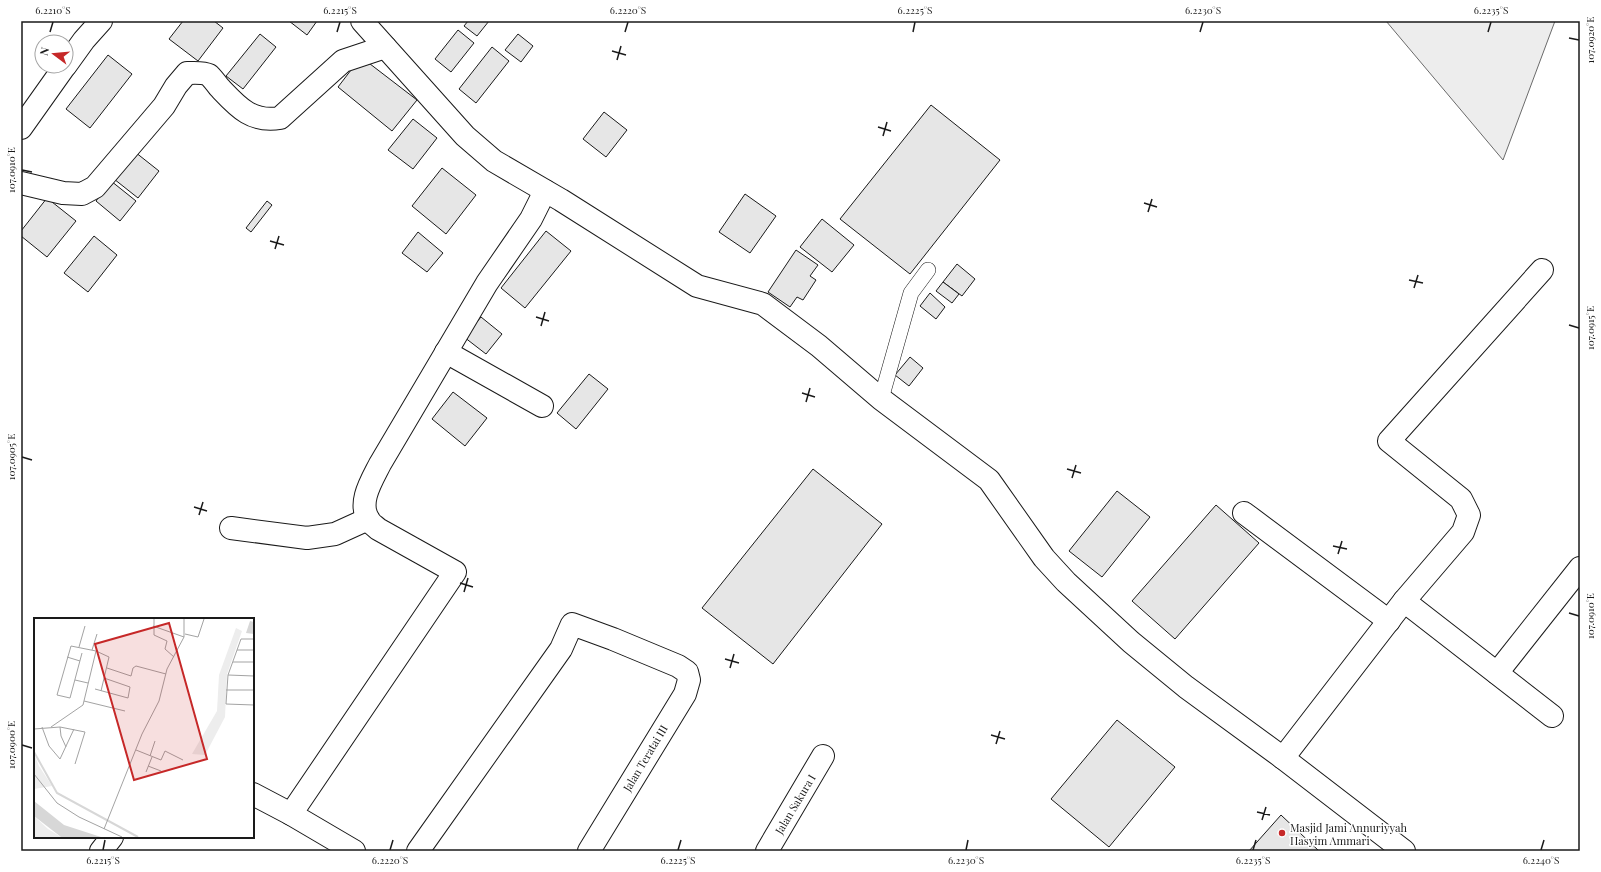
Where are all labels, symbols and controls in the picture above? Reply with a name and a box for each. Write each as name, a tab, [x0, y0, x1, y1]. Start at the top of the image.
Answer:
text: 6.2210°S	[35, 3, 71, 17]
text: 6.2215°S	[323, 3, 357, 17]
text: 6.2220°S	[610, 3, 646, 17]
text: 6.2225°S	[898, 3, 932, 17]
text: 6.2230°S	[1185, 3, 1221, 17]
text: 6.2235°S	[1474, 3, 1508, 17]
text: 107.0920°E	[1583, 17, 1597, 63]
north arrow	[34, 34, 74, 74]
text: N	[36, 45, 52, 57]
text: 107.0910°E	[4, 147, 18, 193]
text: 107.0915°E	[1583, 306, 1597, 350]
text: 107.0905°E	[4, 434, 18, 480]
text: 107.0910°E	[1583, 593, 1597, 639]
inset map	[34, 618, 254, 838]
text: 107.0900°E	[4, 721, 18, 769]
street label: Jalan Teratai III	[619, 722, 671, 795]
street label: Jalan Sakura I	[771, 771, 819, 838]
place label: Masjid Jami Annuriyyah Hasyim Ammari	[1290, 820, 1407, 848]
marker: Masjid Jami Annuriyyah Hasyim Ammari	[1277, 828, 1287, 838]
text: 6.2215°S	[86, 853, 120, 867]
text: 6.2220°S	[372, 853, 408, 867]
text: 6.2225°S	[661, 853, 695, 867]
text: 6.2230°S	[948, 853, 984, 867]
text: 6.2235°S	[1236, 853, 1270, 867]
text: 6.2240°S	[1523, 853, 1559, 867]

